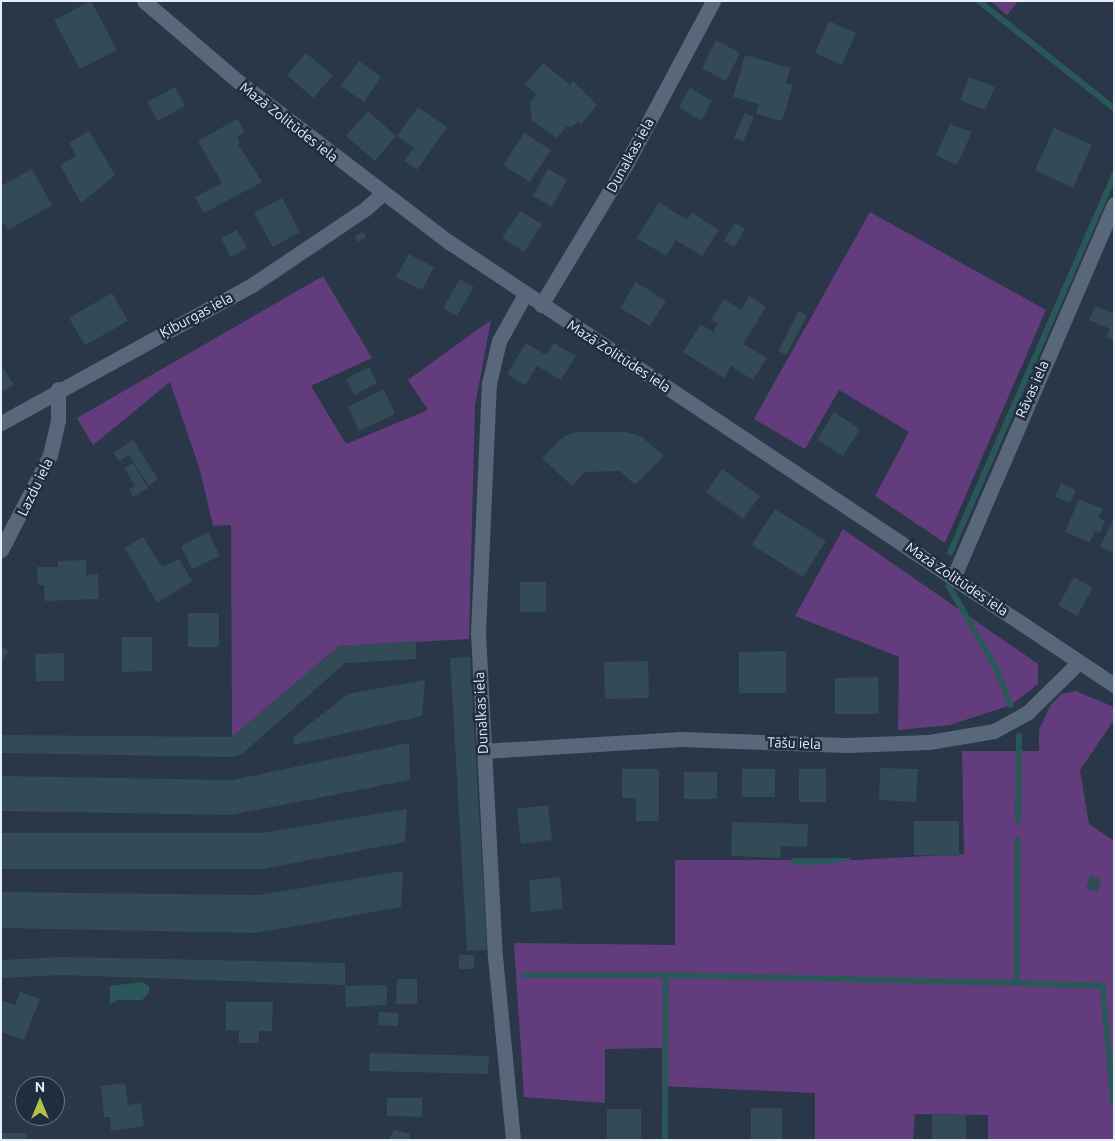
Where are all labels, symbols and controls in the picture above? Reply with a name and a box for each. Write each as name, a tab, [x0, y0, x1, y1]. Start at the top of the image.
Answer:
street label: Mazā Zolitūdes iela	[237, 78, 341, 166]
street label: Dunalkas iela	[603, 115, 657, 195]
street label: Ķiburgas iela	[157, 289, 235, 341]
street label: Mazā Zolitūdes iela	[564, 316, 674, 396]
street label: Rāvas iela	[1012, 358, 1052, 420]
street label: Lazdu iela	[14, 455, 56, 519]
street label: Mazā Zolitūdes iela	[903, 538, 1011, 620]
street label: Dunalkas iela	[470, 671, 492, 755]
street label: Tāšu iela	[767, 734, 821, 752]
north arrow	[15, 1076, 65, 1126]
text: N	[35, 1079, 45, 1095]

